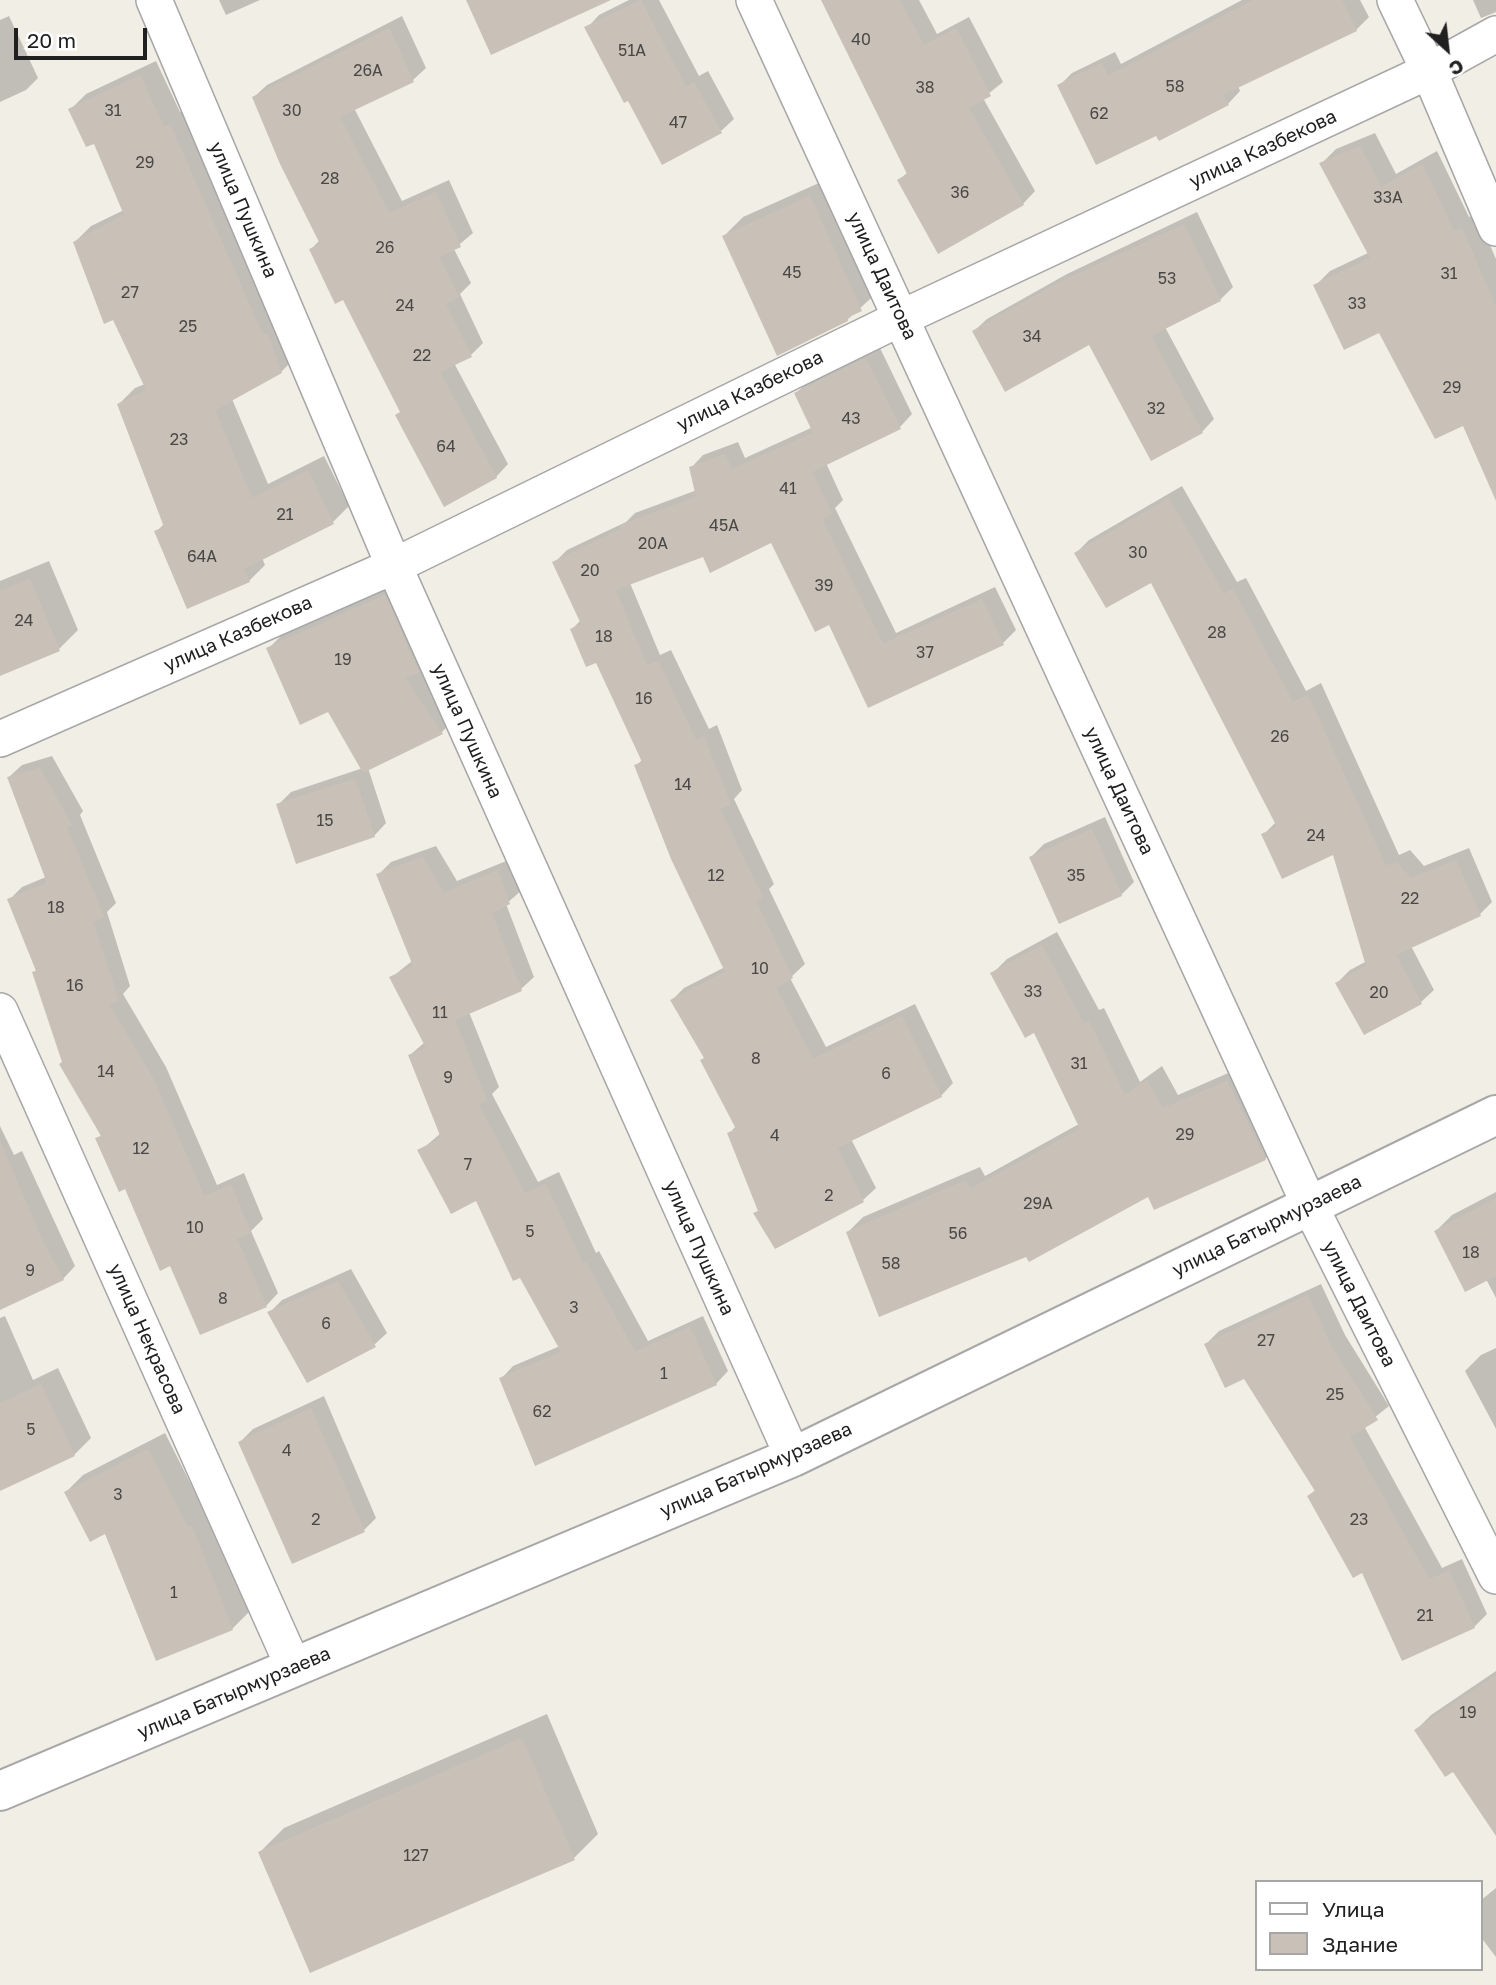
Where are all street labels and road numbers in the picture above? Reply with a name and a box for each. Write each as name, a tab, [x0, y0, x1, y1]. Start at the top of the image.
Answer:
street label: улица Казбекова	[1186, 105, 1340, 193]
street label: улица Пушкина	[204, 139, 282, 281]
street label: улица Даитова	[842, 208, 922, 344]
street label: улица Казбекова	[673, 346, 827, 436]
street label: улица Казбекова	[160, 591, 316, 677]
street label: улица Пушкина	[427, 660, 507, 802]
street label: улица Даитова	[1079, 723, 1159, 859]
street label: улица Батырмурзаева	[1169, 1170, 1365, 1282]
street label: улица Пушкина	[659, 1177, 739, 1319]
street label: улица Даитова	[1317, 1237, 1401, 1371]
street label: улица Некрасова	[104, 1260, 190, 1418]
street label: улица Батырмурзаева	[657, 1417, 855, 1523]
street label: улица Батырмурзаева	[134, 1642, 334, 1744]

